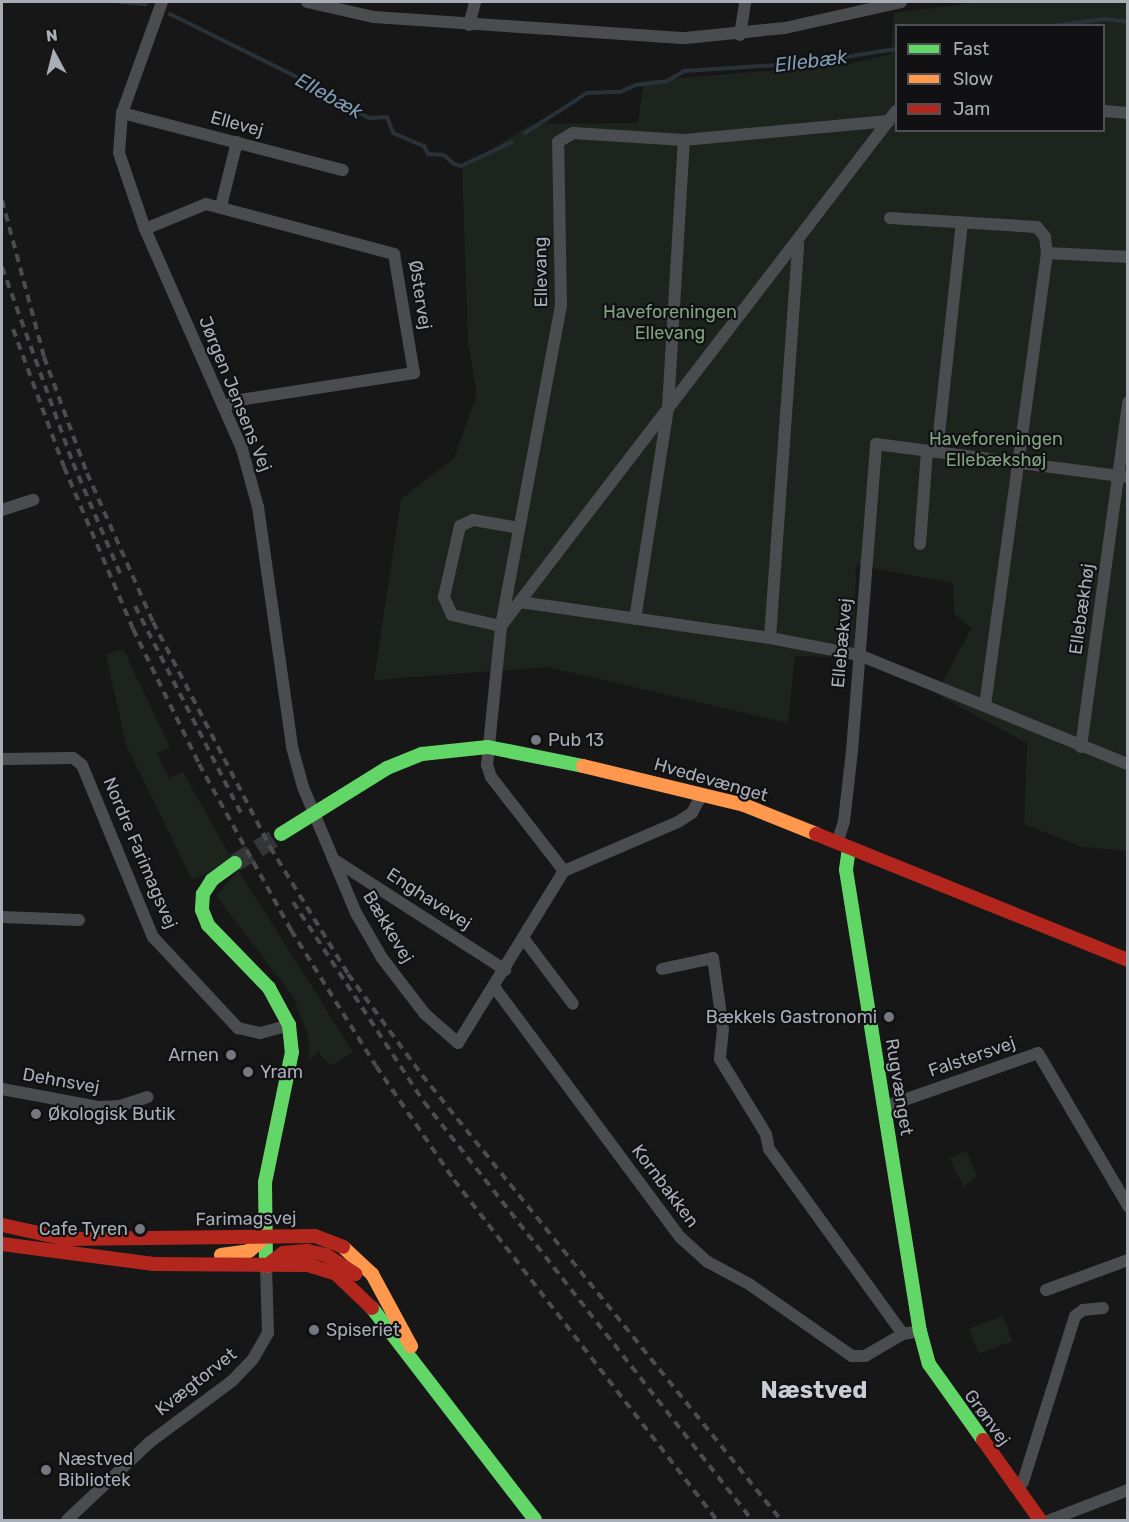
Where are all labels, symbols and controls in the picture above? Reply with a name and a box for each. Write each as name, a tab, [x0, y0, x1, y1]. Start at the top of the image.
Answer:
north arrow	[24, 24, 84, 84]
legend	[895, 24, 1105, 132]
text: N	[45, 26, 59, 46]
text: Fast	[953, 38, 989, 60]
water label: Ellebæk	[773, 45, 849, 77]
water label: Ellebæk	[291, 68, 367, 124]
text: Slow	[953, 68, 993, 90]
text: Jam	[953, 98, 990, 120]
street label: Ellevej	[208, 107, 266, 141]
street label: Ellevang	[530, 237, 552, 307]
street label: Østervej	[404, 259, 436, 331]
park label: Haveforeningen Ellevang	[603, 302, 737, 344]
street label: Jørgen Jensens Vej	[194, 313, 276, 475]
park label: Haveforeningen Ellebækshøj	[929, 429, 1063, 472]
street label: Ellebækhøj	[1065, 562, 1099, 656]
street label: Ellebækvej	[827, 597, 857, 689]
place label: Pub 13	[548, 729, 604, 751]
marker: Pub 13	[529, 733, 543, 747]
street label: Hvedevænget	[652, 753, 770, 807]
street label: Nordre Farimagsvej	[98, 774, 182, 932]
street label: Enghavevej	[382, 864, 476, 934]
street label: Bækkevej	[358, 887, 418, 967]
place label: Bækkels Gastronomi	[706, 1006, 877, 1028]
marker: Bækkels Gastronomi	[882, 1010, 896, 1024]
street label: Falstersvej	[926, 1032, 1018, 1082]
street label: Rugvænget	[881, 1037, 917, 1137]
place label: Arnen	[168, 1044, 219, 1066]
marker: Arnen	[224, 1048, 238, 1062]
place label: Yram	[260, 1061, 303, 1083]
street label: Dehnsvej	[21, 1064, 101, 1098]
marker: Yram	[241, 1065, 255, 1079]
place label: Økologisk Butik	[48, 1103, 176, 1125]
marker: Økologisk Butik	[29, 1107, 43, 1121]
street label: Kornbakken	[627, 1140, 703, 1232]
street label: Farimagsvej	[195, 1207, 297, 1231]
place label: Cafe Tyren	[38, 1218, 128, 1240]
marker: Cafe Tyren	[133, 1222, 147, 1236]
place label: Spiseriet	[326, 1319, 400, 1341]
marker: Spiseriet	[307, 1323, 321, 1337]
street label: Kvægtorvet	[151, 1344, 241, 1420]
district label: Næstved	[761, 1377, 867, 1405]
street label: Grønvej	[959, 1386, 1015, 1450]
place label: Næstved Bibliotek	[58, 1449, 133, 1492]
marker: Næstved Bibliotek	[39, 1463, 53, 1477]

